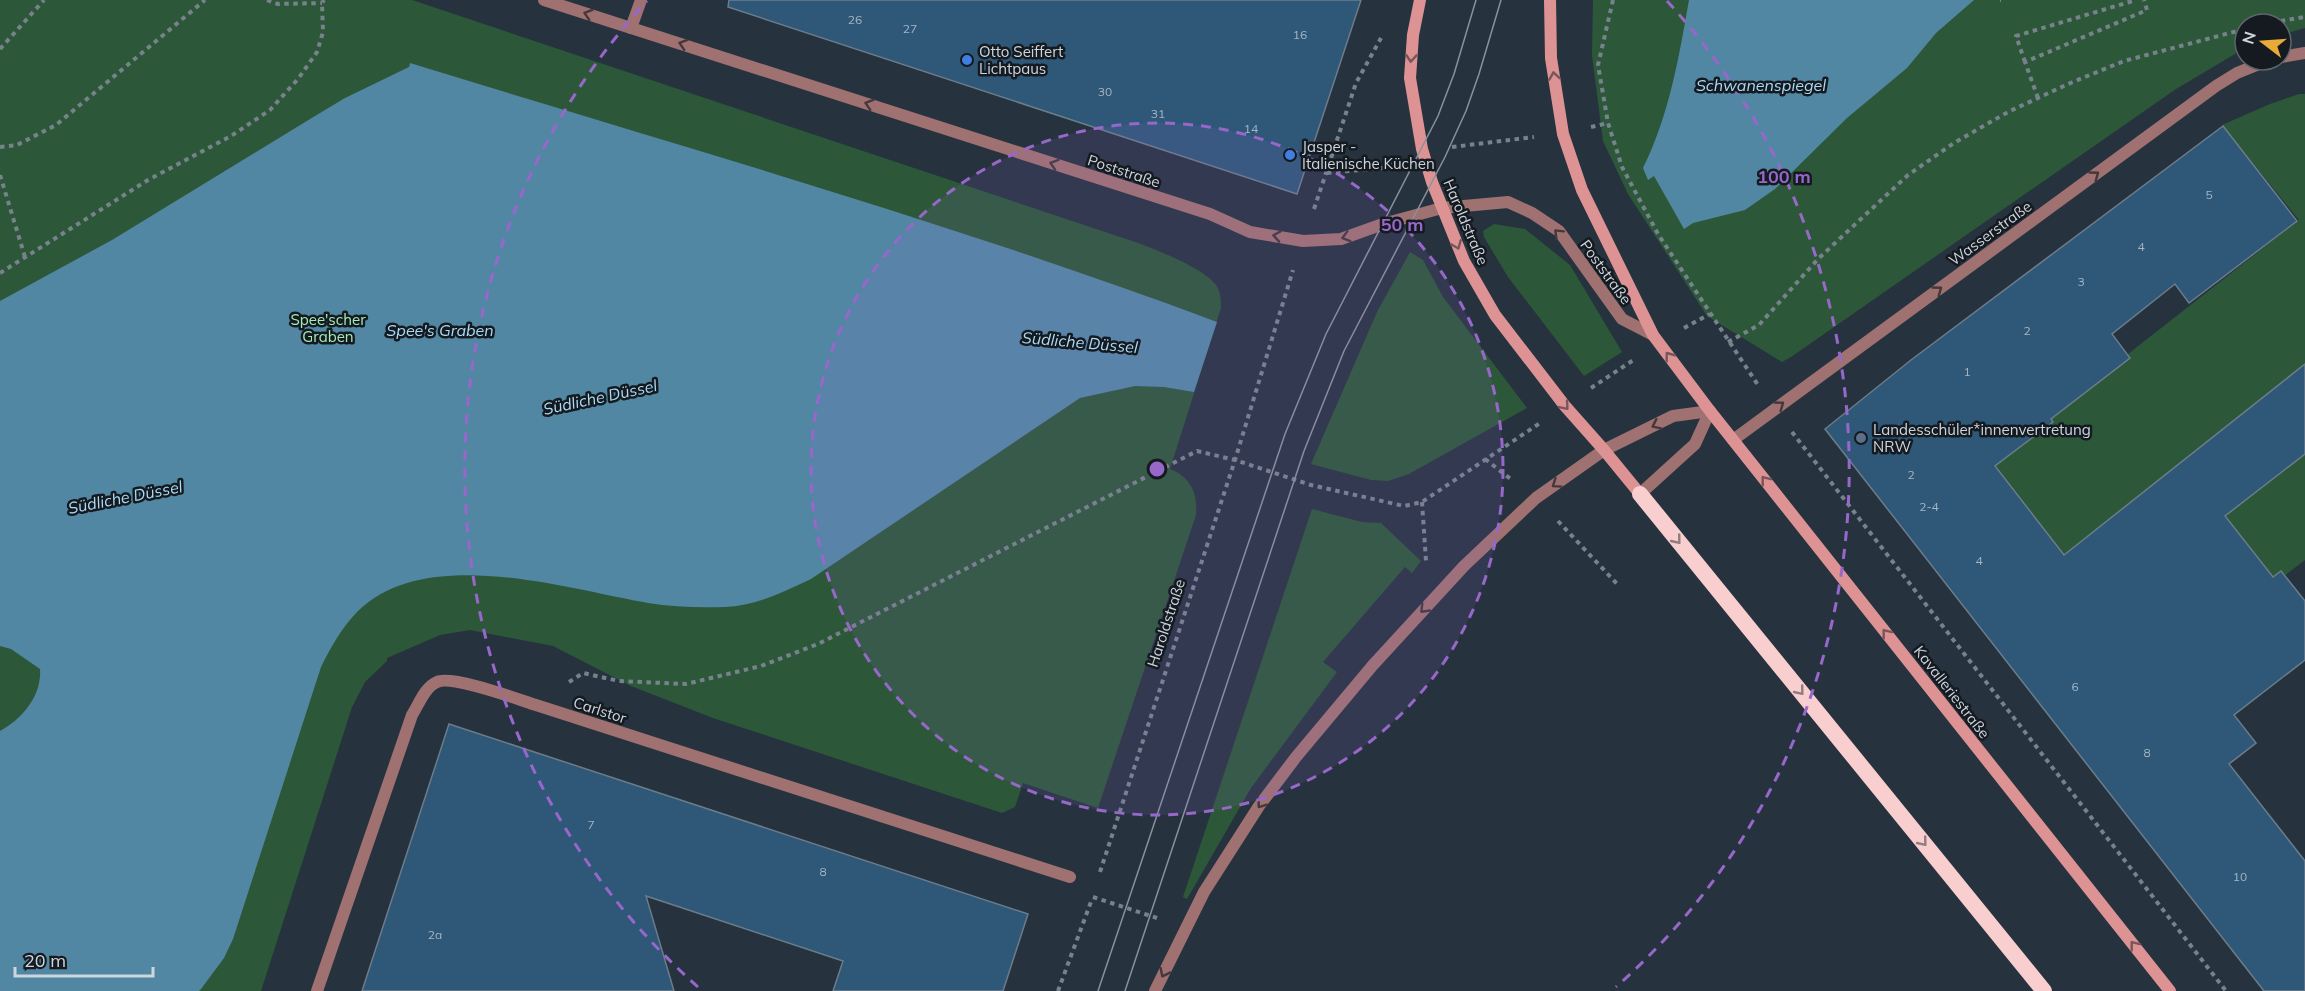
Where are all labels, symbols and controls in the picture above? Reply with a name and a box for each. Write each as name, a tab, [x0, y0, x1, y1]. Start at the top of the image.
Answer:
one-way arrow	[583, 9, 594, 21]
house number: 26	[848, 12, 862, 27]
north arrow	[2233, 12, 2293, 72]
house number: 27	[903, 21, 917, 36]
house number: 16	[1293, 27, 1307, 42]
text: N	[2237, 29, 2260, 46]
one-way arrow	[678, 39, 689, 52]
place label: Otto Seiffert Lichtpaus	[979, 42, 1063, 78]
marker: Otto Seiffert Lichtpaus	[960, 53, 974, 67]
one-way arrow	[1405, 53, 1418, 62]
one-way arrow	[1548, 72, 1561, 82]
water label: Schwanenspiegel	[1696, 75, 1826, 95]
house number: 30	[1098, 84, 1112, 99]
one-way arrow	[864, 99, 875, 111]
house number: 31	[1151, 106, 1165, 121]
house number: 14	[1244, 121, 1258, 136]
place label: Jasper - Italienische Küchen	[1302, 137, 1435, 173]
marker: Jasper - Italienische Küchen	[1283, 148, 1297, 162]
street label: Poststraße	[1085, 150, 1163, 192]
one-way arrow	[1049, 159, 1060, 171]
text: 100 m	[1757, 165, 1811, 188]
one-way arrow	[2088, 171, 2099, 182]
street label: Haroldstraße	[1439, 176, 1493, 268]
house number: 5	[2205, 187, 2213, 202]
street label: Wasserstraße	[1945, 197, 2035, 269]
text: 50 m	[1381, 213, 1423, 236]
one-way arrow	[1554, 229, 1565, 240]
one-way arrow	[1341, 230, 1352, 242]
one-way arrow	[1272, 231, 1282, 243]
street label: Poststraße	[1576, 236, 1636, 308]
one-way arrow	[1450, 239, 1462, 250]
house number: 4	[2137, 239, 2145, 254]
house number: 3	[2077, 274, 2085, 289]
one-way arrow	[1931, 286, 1942, 297]
park label: Spee'scher Graben	[290, 310, 366, 346]
water label: Spee's Graben	[386, 320, 494, 340]
house number: 2	[2023, 323, 2031, 338]
water label: Südliche Düssel	[1021, 327, 1139, 357]
one-way arrow	[1665, 352, 1676, 363]
house number: 1	[1963, 364, 1971, 379]
water label: Südliche Düssel	[541, 375, 659, 419]
one-way arrow	[1558, 399, 1569, 410]
one-way arrow	[1774, 402, 1785, 413]
one-way arrow	[1651, 417, 1662, 429]
place label: Landesschüler*innenvertretung NRW	[1873, 420, 2091, 456]
marker: Landesschüler*innenvertretung NRW	[1854, 431, 1868, 445]
centre of rings	[1147, 459, 1167, 479]
house number: 2	[1907, 467, 1915, 482]
one-way arrow	[1761, 475, 1772, 486]
water label: Südliche Düssel	[66, 476, 184, 518]
one-way arrow	[1552, 476, 1563, 487]
house number: 2-4	[1919, 499, 1939, 514]
one-way arrow	[1670, 533, 1681, 544]
house number: 4	[1975, 553, 1983, 568]
street label: Haroldstraße	[1143, 576, 1189, 670]
one-way arrow	[1420, 602, 1431, 613]
one-way arrow	[1882, 628, 1893, 639]
street label: Kavalleriestraße	[1910, 642, 1994, 742]
house number: 6	[2071, 679, 2079, 694]
one-way arrow	[1793, 684, 1804, 695]
street label: Carlstor	[571, 693, 629, 728]
house number: 8	[2143, 745, 2151, 760]
one-way arrow	[1257, 798, 1268, 809]
house number: 7	[587, 817, 595, 832]
one-way arrow	[1916, 835, 1927, 846]
house number: 8	[819, 864, 827, 879]
house number: 10	[2233, 869, 2247, 884]
house number: 2a	[428, 927, 442, 942]
scale bar	[15, 940, 153, 978]
one-way arrow	[2130, 941, 2141, 952]
text: 20 m	[24, 949, 66, 972]
one-way arrow	[1160, 967, 1172, 978]

